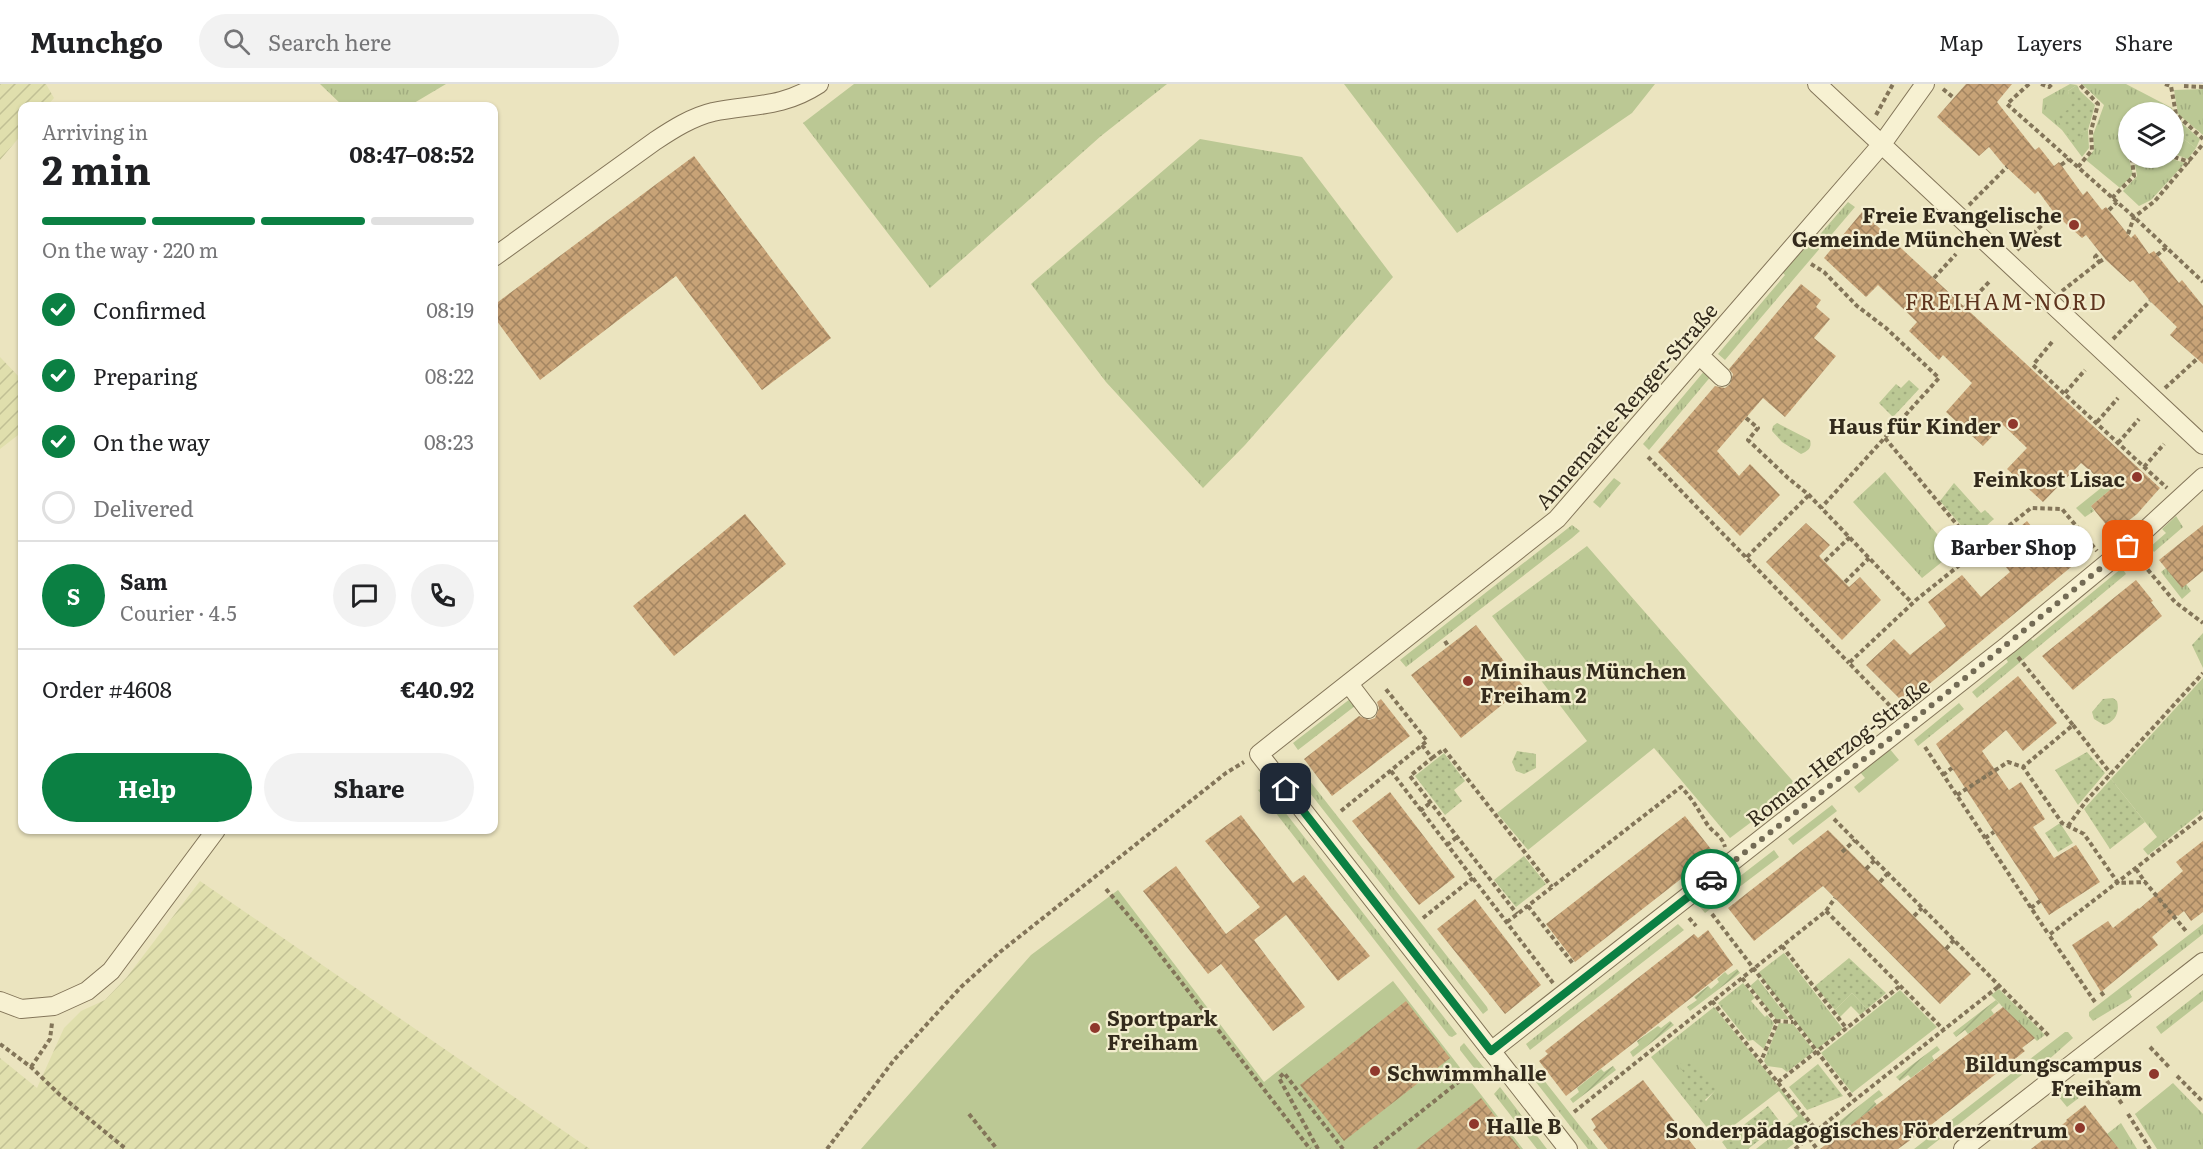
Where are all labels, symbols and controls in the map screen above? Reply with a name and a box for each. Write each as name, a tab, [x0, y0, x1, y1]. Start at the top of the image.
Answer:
search box	[199, 14, 619, 68]
text: Munchgo	[30, 20, 163, 62]
icon: search	[220, 25, 253, 58]
text: Search here	[268, 25, 391, 58]
text: Map	[1939, 26, 1984, 57]
text: Layers	[2017, 26, 2082, 57]
text: Share	[2115, 26, 2173, 57]
map controls	[2118, 102, 2184, 168]
button: layers	[2118, 102, 2184, 168]
text: Arriving in	[42, 116, 148, 146]
text: 08:47–08:52	[349, 137, 474, 170]
text: 2 min	[42, 139, 151, 197]
place label: Freie Evangelische Gemeinde München West	[1792, 198, 2063, 253]
marker: Freie Evangelische Gemeinde München West	[2067, 218, 2081, 232]
text: On the way · 220 m	[42, 234, 218, 264]
district label: FREIHAM-NORD	[1905, 284, 2107, 317]
icon: check	[42, 293, 75, 326]
text: Confirmed	[93, 293, 206, 326]
text: 08:19	[426, 294, 474, 324]
street label: Annemarie-Renger-Straße	[1527, 295, 1724, 515]
icon: check	[42, 359, 75, 392]
text: Preparing	[93, 359, 197, 392]
text: 08:22	[425, 360, 474, 390]
place label: Haus für Kinder	[1829, 409, 2002, 440]
marker: Haus für Kinder	[2006, 417, 2020, 431]
icon: check	[42, 425, 75, 458]
text: On the way	[93, 425, 210, 458]
text: 08:23	[424, 426, 474, 456]
place label: Feinkost Lisac	[1973, 462, 2125, 493]
marker: Feinkost Lisac	[2130, 470, 2144, 484]
text: Delivered	[93, 491, 194, 524]
pin	[2102, 520, 2153, 571]
callout: Barber Shop	[1933, 525, 2092, 567]
icon: bag	[2111, 529, 2144, 562]
text: Barber Shop	[1950, 531, 2077, 561]
text: Sam	[120, 564, 168, 597]
button: chat	[333, 564, 396, 627]
button: phone	[411, 564, 474, 627]
text: S	[67, 579, 80, 612]
text: Courier · 4.5	[120, 597, 237, 627]
place label: Minihaus München Freiham 2	[1480, 654, 1687, 709]
street label: Roman-Herzog-Straße	[1739, 669, 1935, 833]
text: Order #4608	[42, 672, 172, 705]
text: €40.92	[400, 672, 474, 705]
marker: Minihaus München Freiham 2	[1461, 674, 1475, 688]
button: Help	[42, 753, 252, 822]
button: Share	[264, 753, 474, 822]
pin	[1260, 763, 1311, 814]
icon: home	[1269, 772, 1302, 805]
courier	[1681, 849, 1741, 909]
icon: car	[1695, 863, 1728, 896]
place label: Sportpark Freiham	[1107, 1001, 1219, 1056]
marker: Sportpark Freiham	[1088, 1021, 1102, 1035]
place label: Bildungscampus Freiham	[1965, 1047, 2142, 1102]
place label: Schwimmhalle	[1387, 1056, 1547, 1087]
marker: Schwimmhalle	[1368, 1064, 1382, 1078]
marker: Bildungscampus Freiham	[2147, 1067, 2161, 1081]
place label: Halle B	[1486, 1109, 1562, 1140]
place label: Sonderpädagogisches Förderzentrum	[1666, 1113, 2068, 1144]
marker: Halle B	[1467, 1117, 1481, 1131]
marker: Sonderpädagogisches Förderzentrum	[2073, 1121, 2087, 1135]

